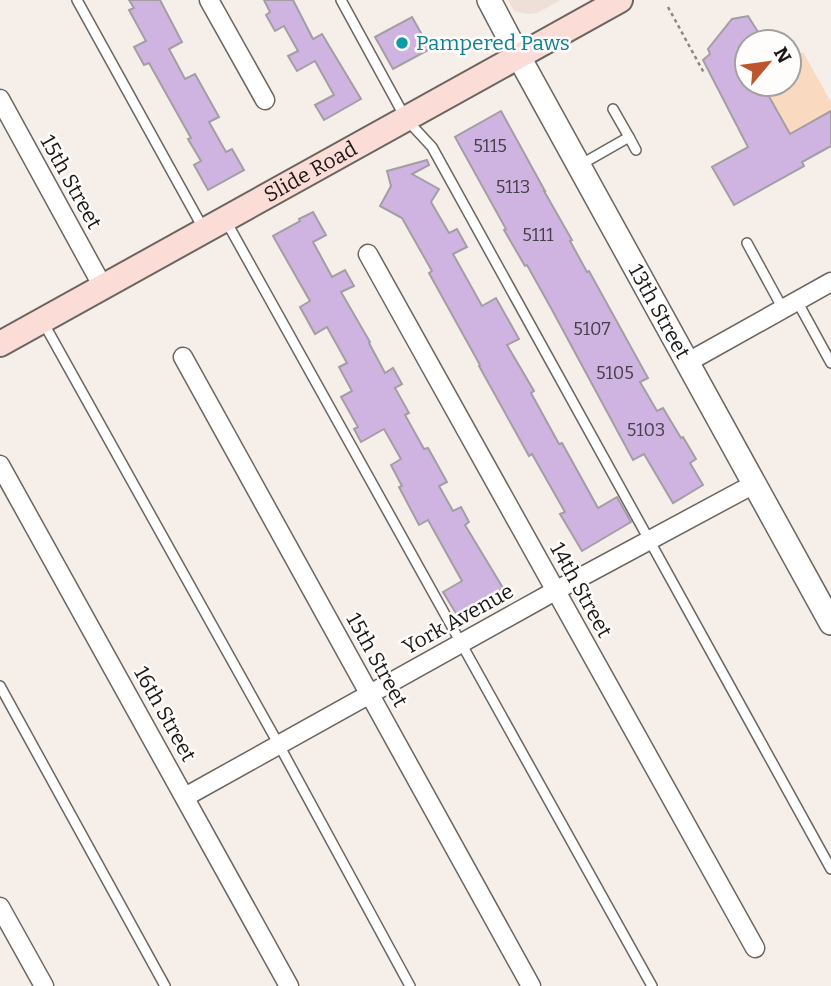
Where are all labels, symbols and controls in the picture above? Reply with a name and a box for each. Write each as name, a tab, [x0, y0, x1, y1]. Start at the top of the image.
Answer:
north arrow	[733, 28, 803, 98]
place label: Pampered Paws	[416, 30, 570, 56]
marker: Pampered Paws	[394, 35, 410, 51]
text: N	[769, 43, 796, 67]
street label: 15th Street	[34, 130, 108, 234]
house number: 5115	[473, 135, 507, 157]
street label: Slide Road	[259, 136, 362, 208]
house number: 5113	[496, 176, 530, 198]
house number: 5111	[522, 224, 554, 246]
street label: 13th Street	[623, 260, 696, 364]
house number: 5107	[573, 318, 611, 340]
house number: 5105	[596, 362, 634, 384]
house number: 5103	[627, 419, 665, 441]
street label: 14th Street	[544, 538, 618, 642]
street label: York Avenue	[398, 578, 518, 660]
street label: 15th Street	[340, 608, 414, 712]
street label: 16th Street	[128, 662, 202, 766]

